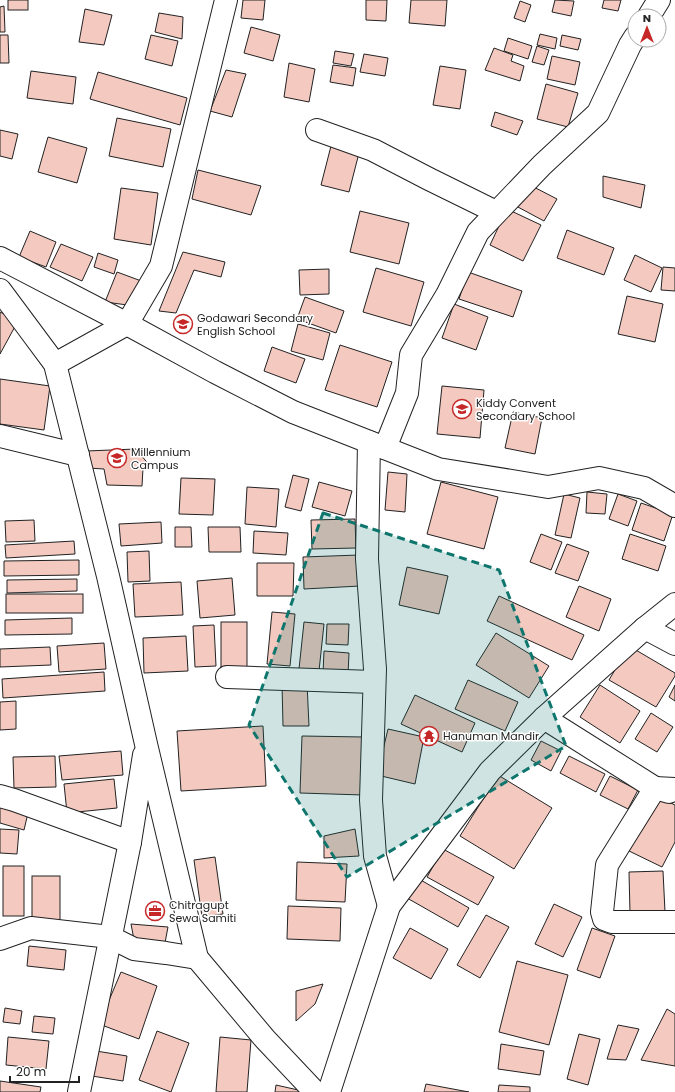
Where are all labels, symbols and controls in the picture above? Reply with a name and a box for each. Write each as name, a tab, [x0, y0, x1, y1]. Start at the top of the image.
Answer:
north arrow	[627, 8, 667, 48]
text: N	[643, 10, 651, 26]
place label: Godawari Secondary English School	[197, 310, 314, 339]
school or university icon: Godawari Secondary English School	[172, 313, 194, 335]
place label: Kiddy Convent Secondary School	[476, 395, 575, 424]
school or university icon: Kiddy Convent Secondary School	[451, 398, 473, 420]
place label: Millennium Campus	[131, 444, 191, 473]
school or university icon: Millennium Campus	[106, 447, 128, 469]
temple icon: Hanuman Mandir	[418, 725, 440, 747]
place label: Hanuman Mandir	[443, 728, 539, 744]
place label: Chitragupt Sewa Samiti	[169, 897, 237, 926]
office icon: Chitragupt Sewa Samiti	[144, 900, 166, 922]
scale bar	[10, 1058, 79, 1084]
text: 20 m	[16, 1063, 46, 1080]

